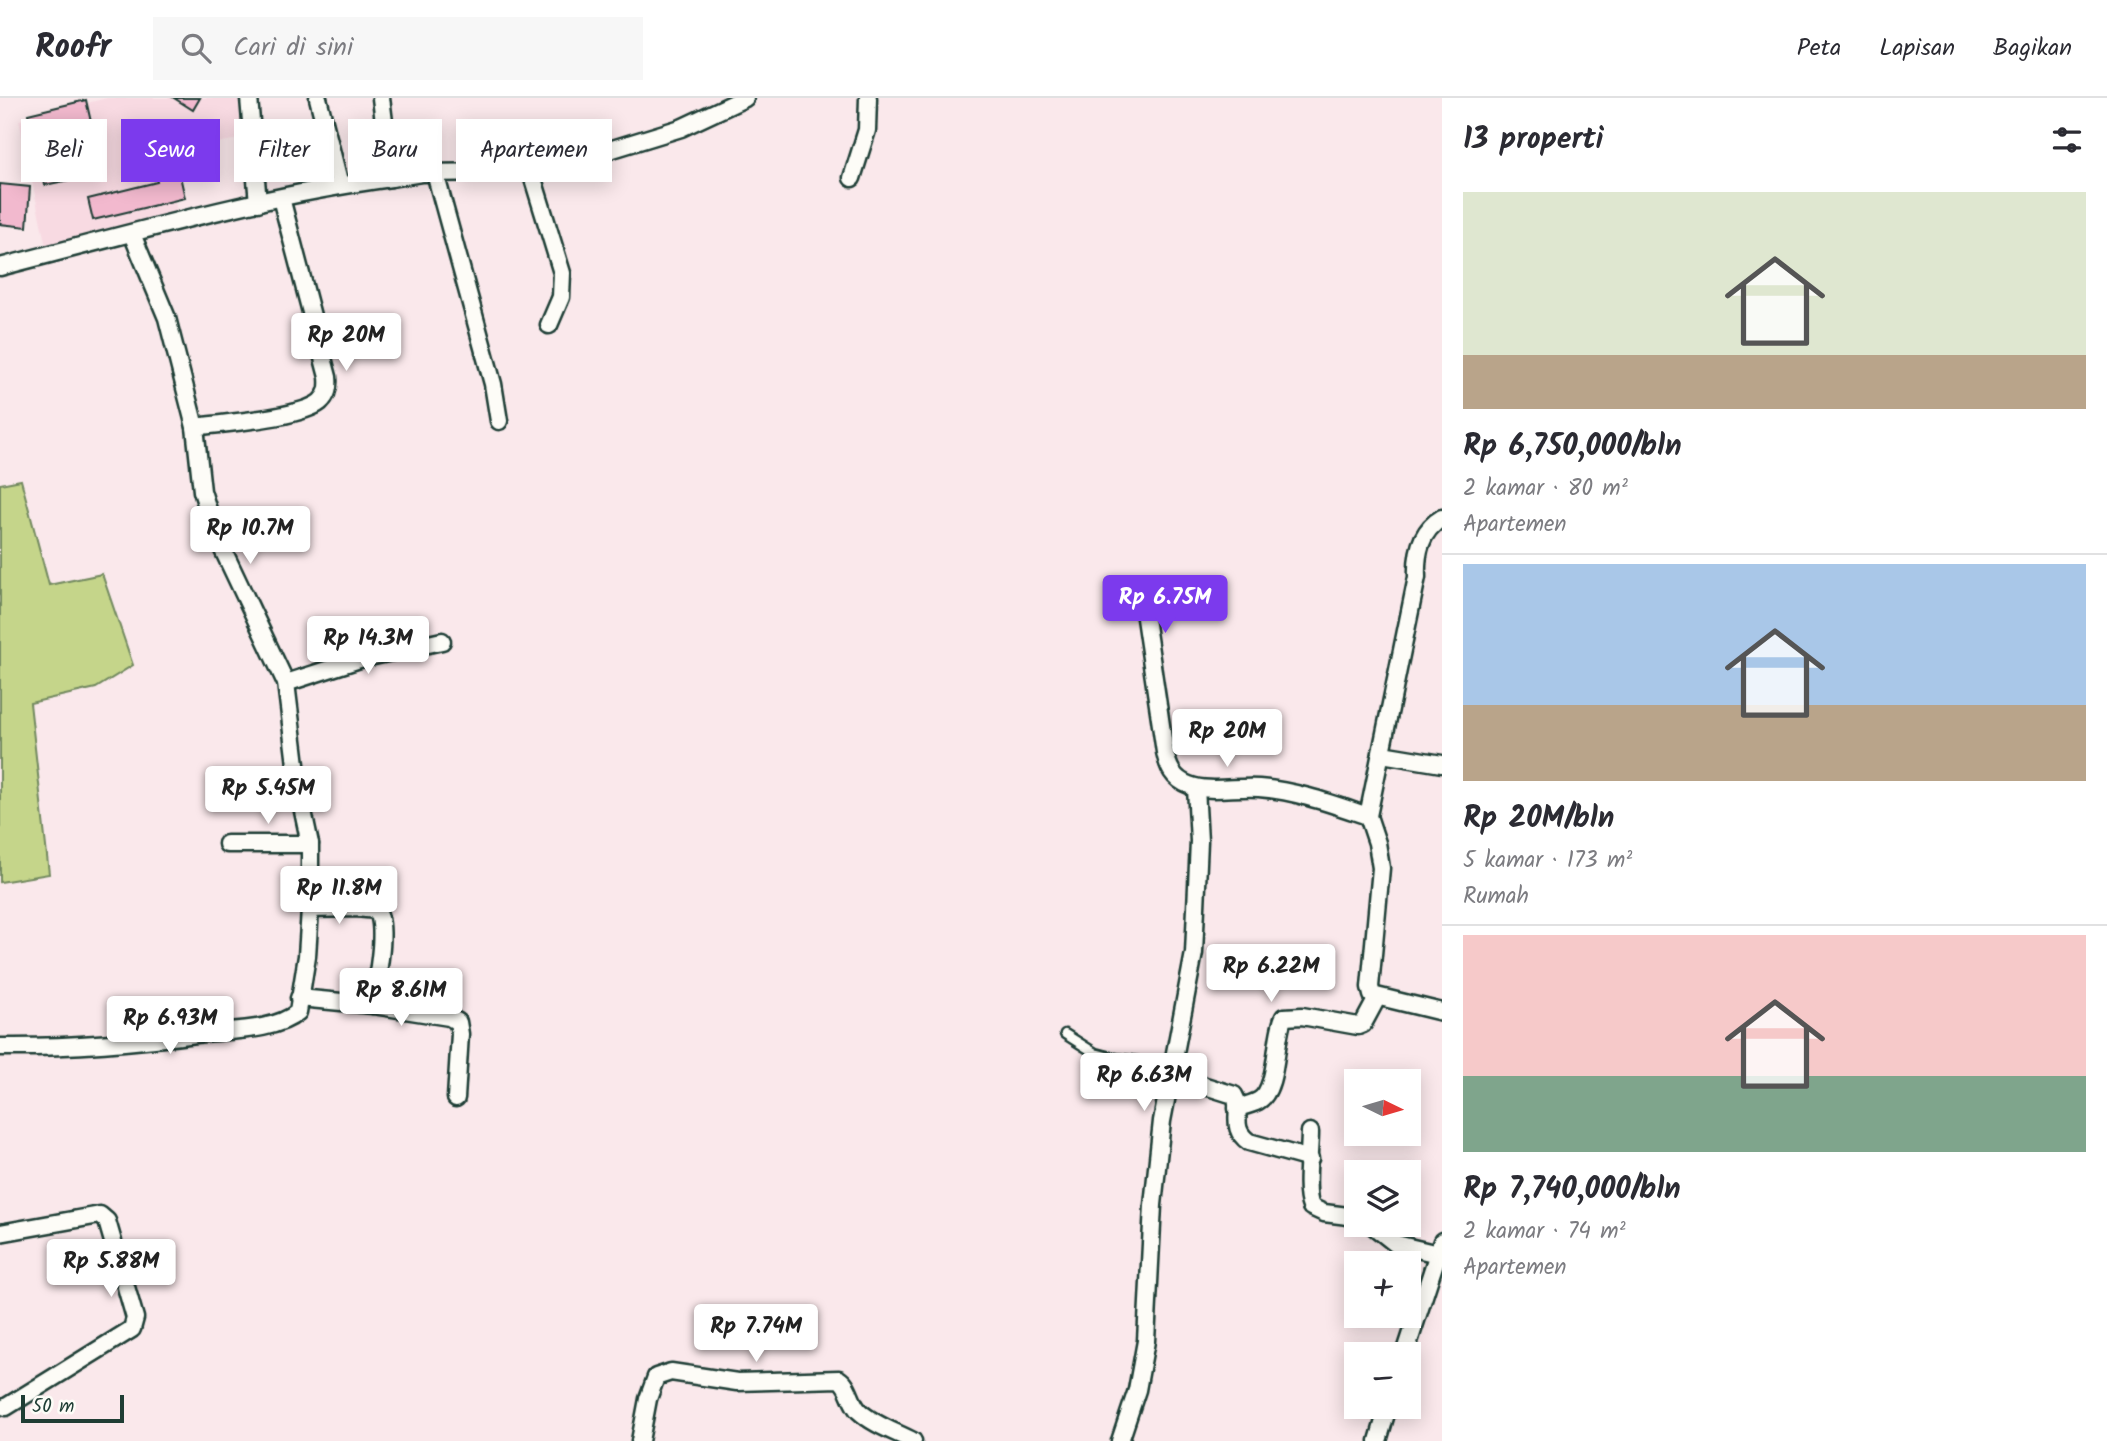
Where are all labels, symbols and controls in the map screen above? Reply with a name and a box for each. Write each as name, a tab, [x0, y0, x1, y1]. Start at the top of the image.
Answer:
search box	[153, 17, 643, 80]
text: Roofr	[35, 22, 111, 75]
text: Cari di sini	[233, 27, 353, 69]
icon: search	[177, 29, 215, 67]
text: Peta	[1797, 29, 1841, 68]
text: Lapisan	[1879, 29, 1955, 68]
text: Bagikan	[1993, 29, 2072, 68]
text: 13 properti	[1463, 116, 1604, 164]
chip: Beli	[21, 119, 107, 182]
chip: Sewa	[121, 119, 220, 182]
chip: Filter	[234, 119, 334, 182]
chip: Baru	[348, 119, 442, 182]
chip: Apartemen	[456, 119, 612, 182]
icon: filters	[2048, 121, 2086, 159]
icon: home	[1712, 238, 1838, 364]
pin: Rp 20M	[289, 314, 403, 373]
text: Rp 20M	[307, 318, 385, 354]
text: Rp 6,750,000/bln	[1463, 423, 1682, 471]
text: 2 kamar · 80 m²	[1463, 471, 1628, 507]
pin: Rp 10.7M	[178, 506, 322, 566]
text: Apartemen	[1463, 507, 1567, 543]
text: Rp 10.7M	[206, 511, 294, 547]
pin: Rp 6.75M	[1093, 575, 1237, 635]
text: Rp 6.75M	[1119, 580, 1211, 616]
icon: home	[1712, 610, 1838, 736]
pin: Rp 14.3M	[296, 616, 440, 676]
text: Rp 14.3M	[323, 621, 413, 657]
pin: Rp 20M	[1170, 710, 1284, 769]
text: Rp 20M	[1188, 714, 1266, 750]
pin: Rp 5.45M	[196, 766, 340, 826]
text: Rp 5.45M	[221, 771, 315, 807]
text: Rp 20M/bln	[1463, 795, 1614, 843]
text: 5 kamar · 173 m²	[1463, 843, 1632, 879]
pin: Rp 11.8M	[267, 866, 411, 926]
text: Rp 11.8M	[296, 871, 382, 907]
text: Rumah	[1463, 879, 1529, 915]
pin: Rp 6.22M	[1199, 944, 1343, 1004]
text: Rp 6.22M	[1222, 949, 1320, 985]
pin: Rp 8.61M	[329, 968, 473, 1028]
text: Rp 8.61M	[356, 973, 446, 1009]
icon: home	[1712, 981, 1838, 1107]
pin: Rp 6.93M	[98, 996, 242, 1056]
text: Rp 6.93M	[123, 1001, 217, 1037]
pin: Rp 6.63M	[1072, 1054, 1216, 1113]
text: Rp 6.63M	[1096, 1058, 1192, 1094]
north arrow	[1344, 1069, 1421, 1146]
map controls	[1344, 1069, 1421, 1419]
button: layers	[1344, 1160, 1421, 1237]
text: Rp 7,740,000/bln	[1463, 1166, 1681, 1214]
text: 2 kamar · 74 m²	[1463, 1214, 1626, 1250]
pin: Rp 5.88M	[39, 1240, 183, 1299]
text: Rp 5.88M	[63, 1244, 159, 1280]
text: Apartemen	[1463, 1250, 1567, 1286]
button: +	[1344, 1251, 1421, 1328]
pin: Rp 7.74M	[684, 1304, 828, 1364]
text: Rp 7.74M	[710, 1309, 802, 1345]
button: −	[1344, 1342, 1421, 1419]
scale bar	[21, 1392, 124, 1424]
text: 50 m	[32, 1392, 74, 1422]

